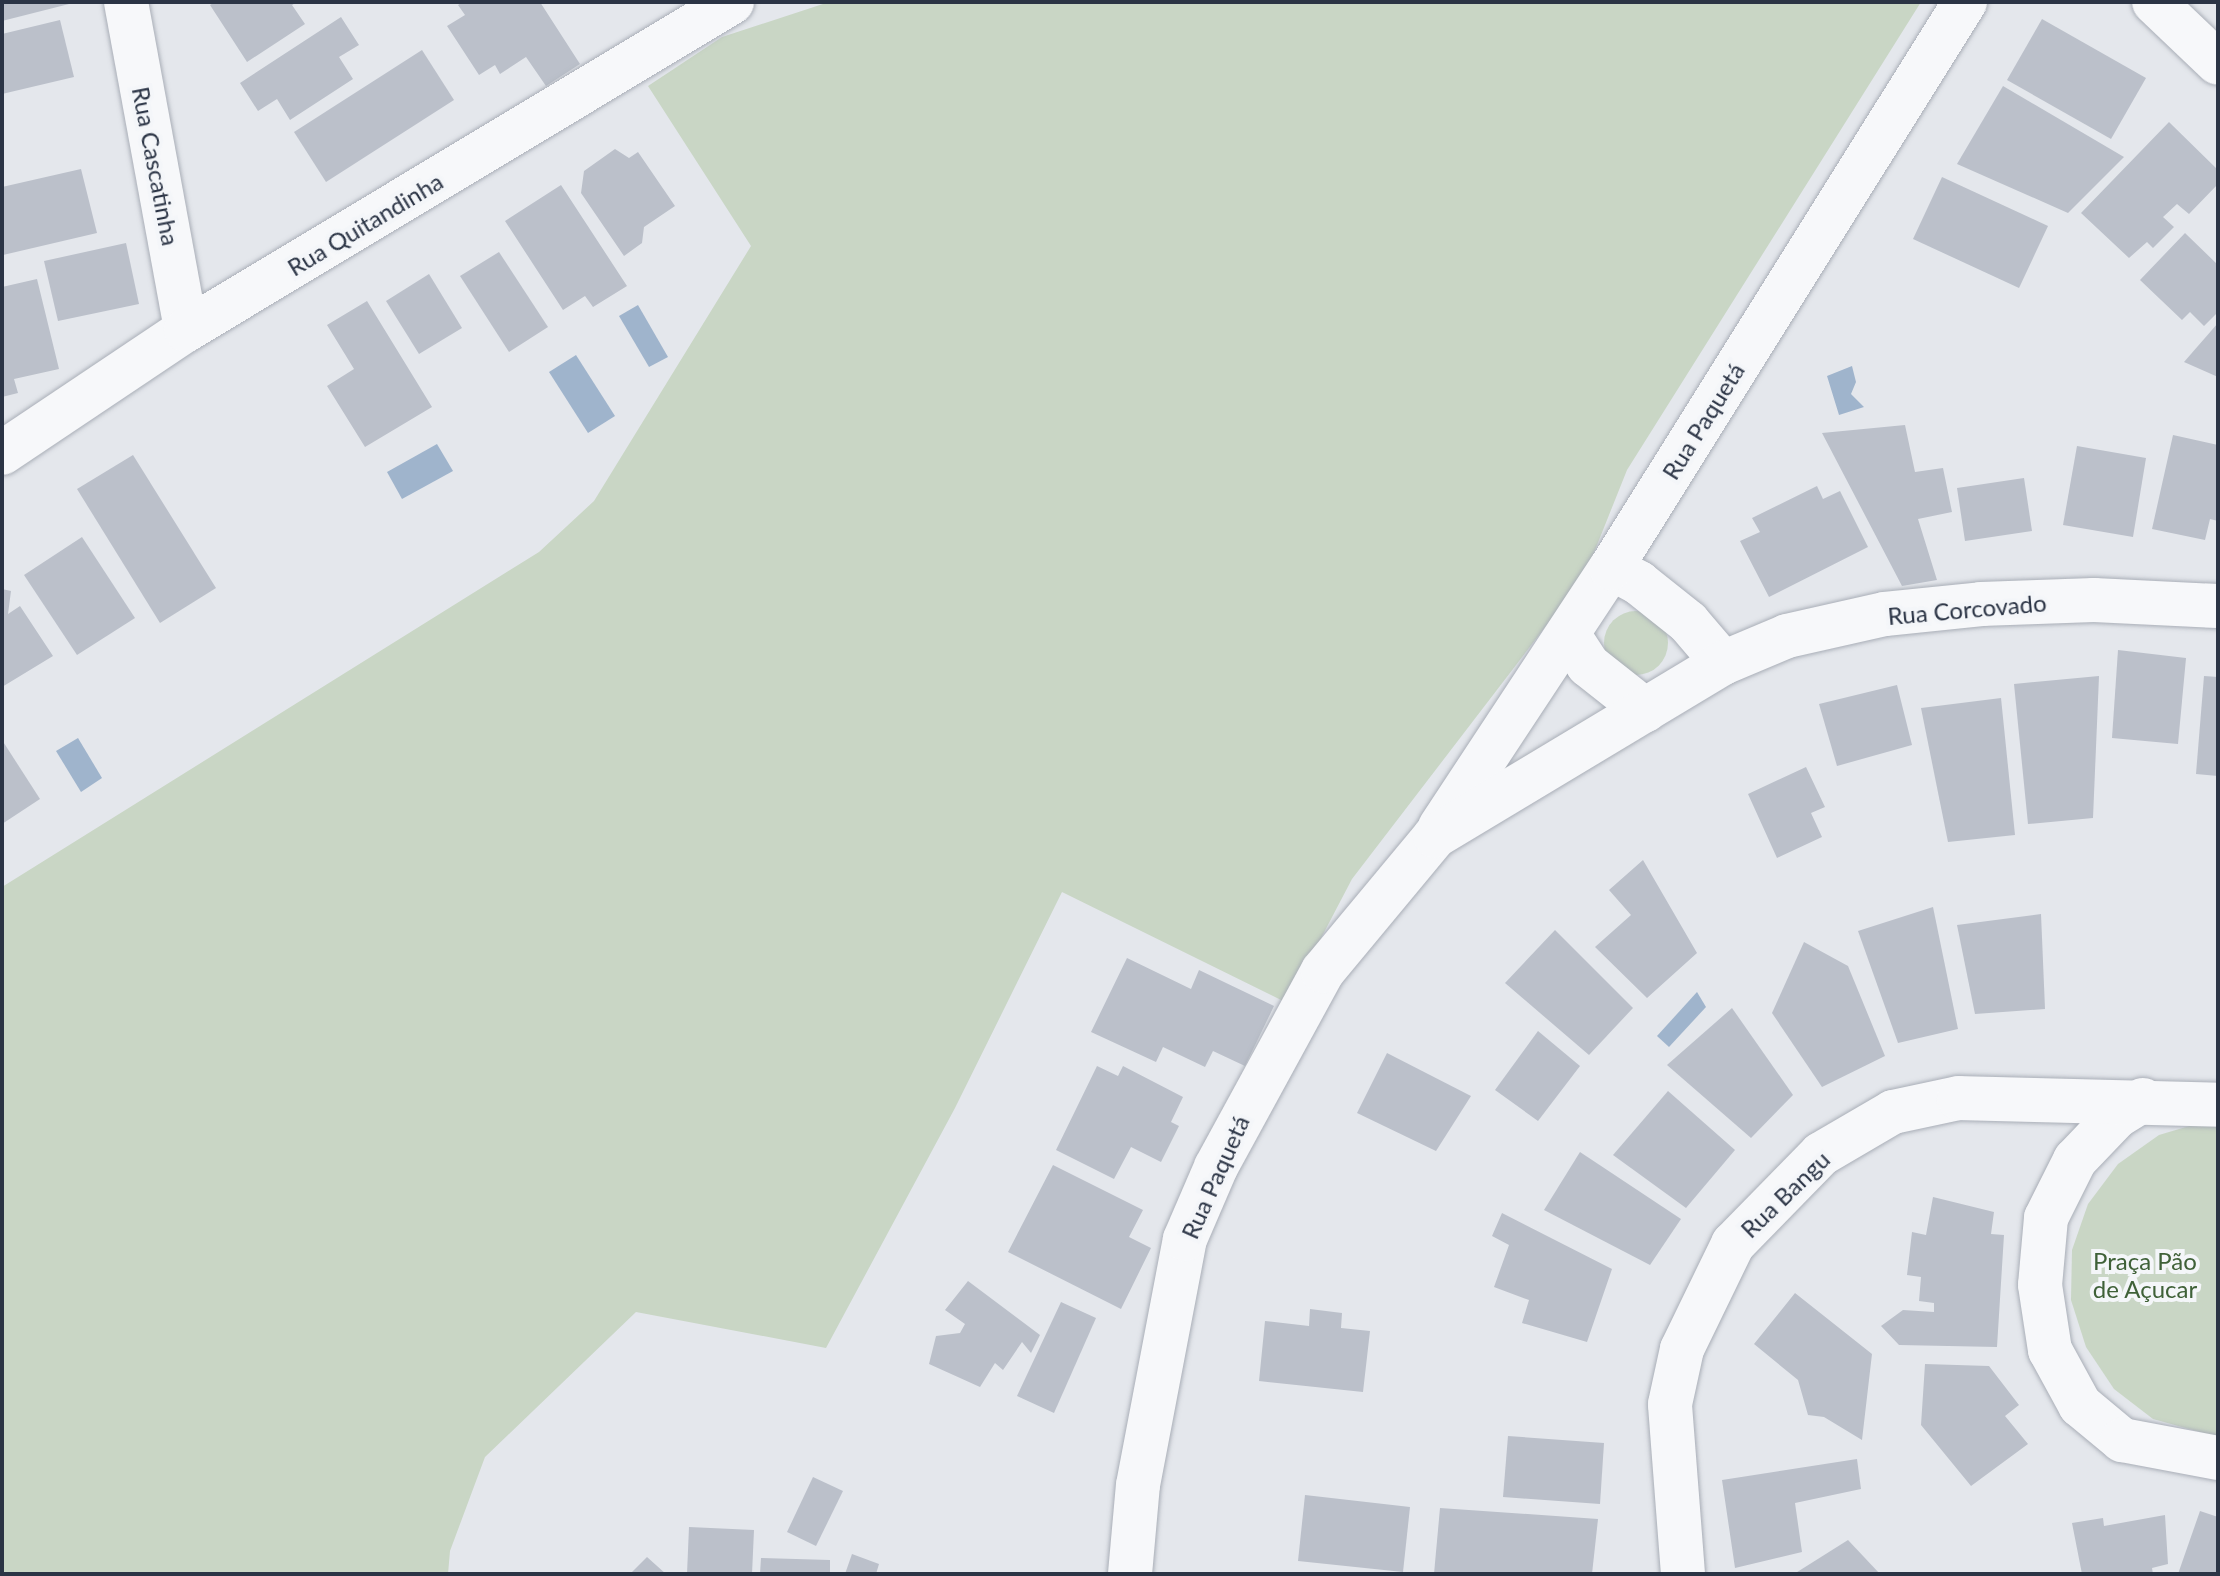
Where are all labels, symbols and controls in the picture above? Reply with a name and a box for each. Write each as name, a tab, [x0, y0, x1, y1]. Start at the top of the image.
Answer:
street label: Rua Cascatinha	[126, 84, 186, 248]
street label: Rua Quitandinha	[282, 166, 448, 282]
street label: Rua Paquetá	[1656, 357, 1750, 485]
street label: Rua Corcovado	[1886, 588, 2048, 630]
street label: Rua Paquetá	[1175, 1111, 1255, 1243]
street label: Rua Bangu	[1735, 1145, 1835, 1243]
park label: Praça Pão de Açucar	[2092, 1247, 2198, 1303]

